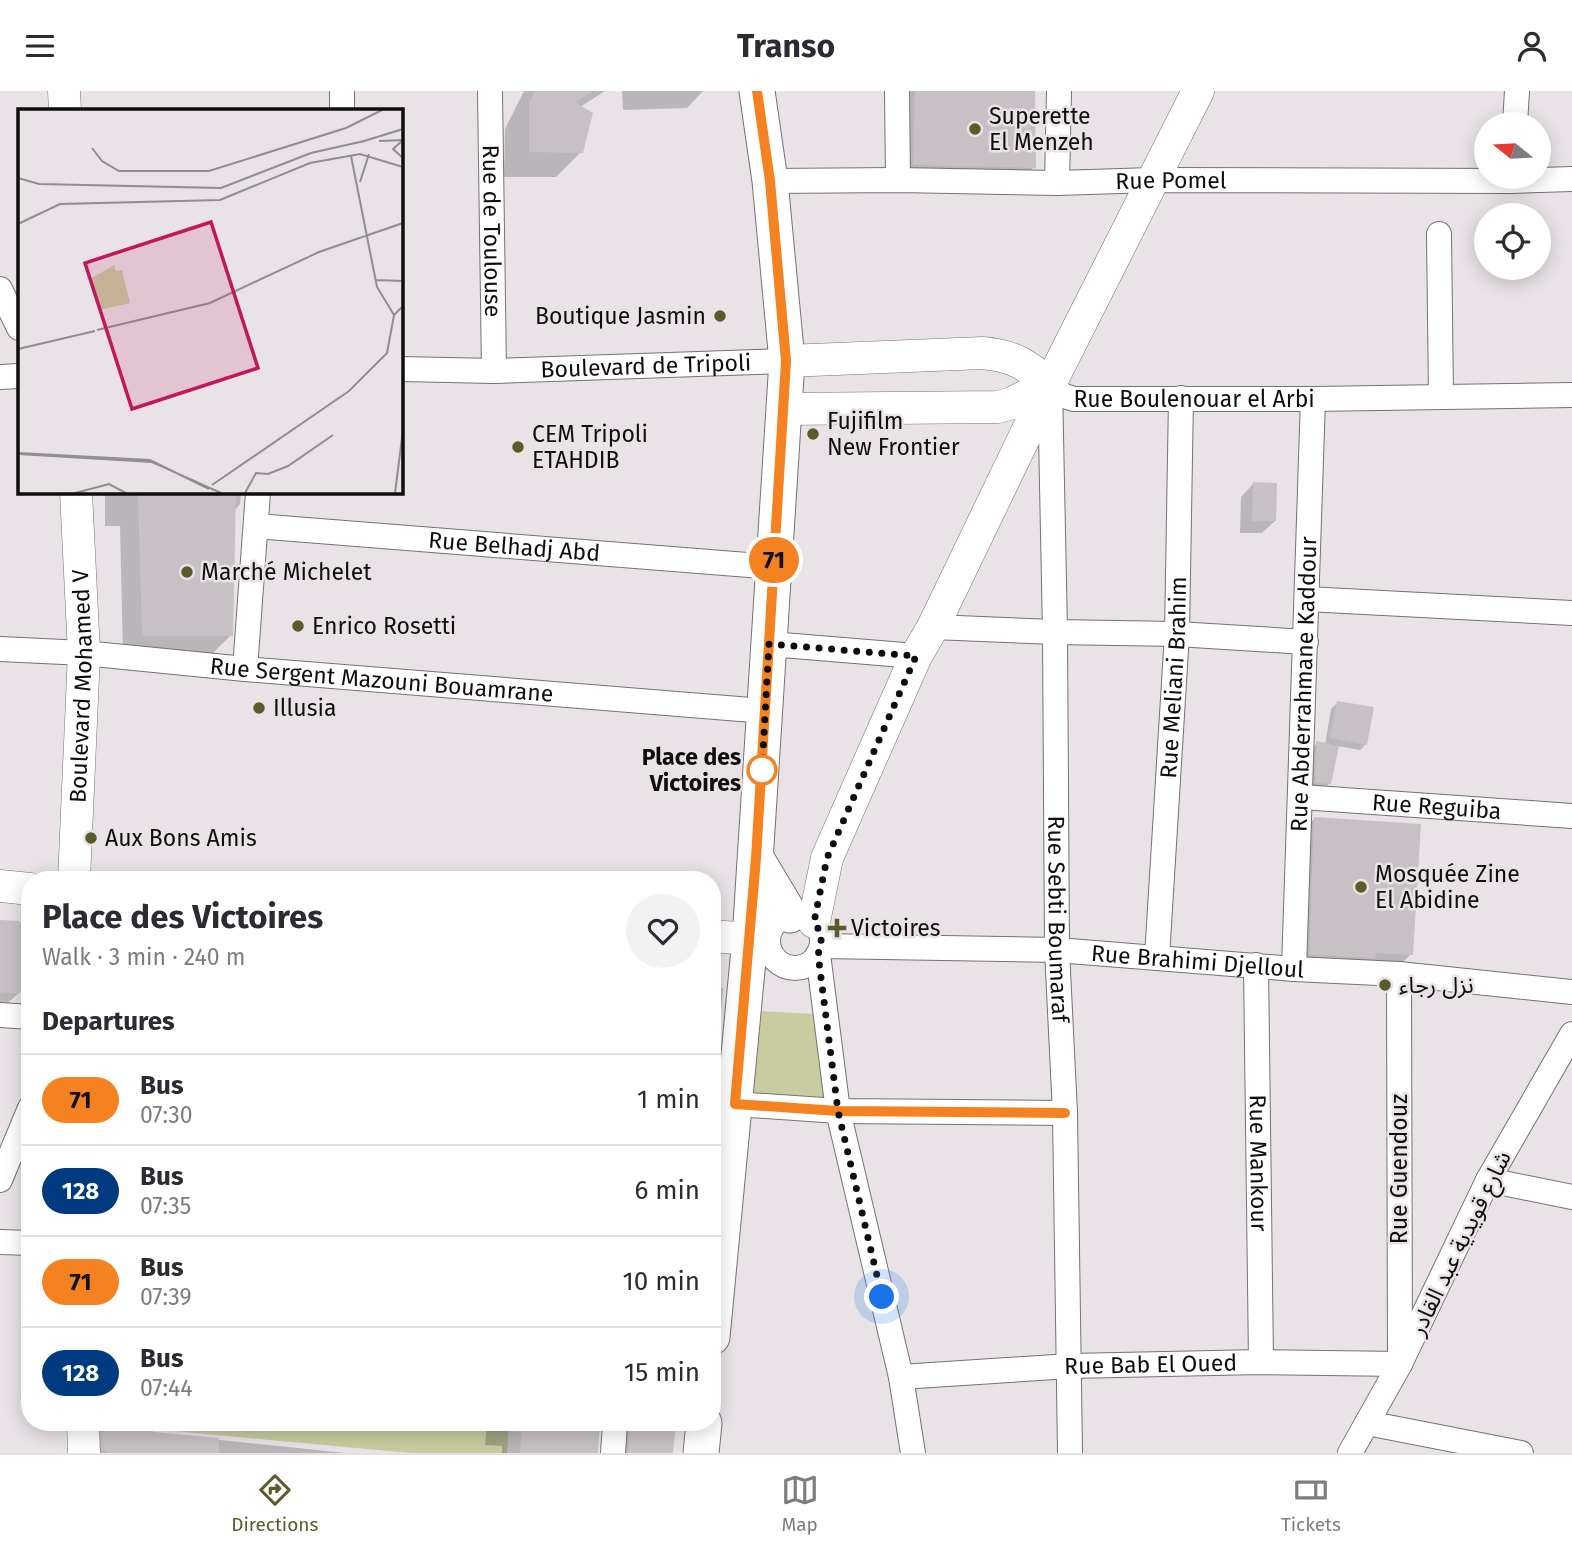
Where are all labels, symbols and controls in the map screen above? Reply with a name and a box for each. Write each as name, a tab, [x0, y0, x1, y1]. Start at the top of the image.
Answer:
icon: menu	[21, 27, 59, 65]
text: Transo	[737, 27, 835, 65]
icon: person	[1513, 27, 1551, 65]
place label: Superette El Menzeh	[989, 102, 1094, 156]
inset map	[18, 109, 402, 493]
north arrow	[1474, 112, 1550, 189]
map controls	[1474, 112, 1551, 280]
marker: Superette El Menzeh	[967, 121, 983, 137]
street label: Rue de Toulouse	[477, 144, 507, 317]
street label: Rue Pomel	[1115, 166, 1227, 195]
button: locate	[1474, 203, 1551, 280]
place label: Boutique Jasmin	[535, 302, 706, 330]
marker: Boutique Jasmin	[712, 308, 728, 324]
street label: Boulevard de Tripoli	[540, 348, 752, 383]
street label: Rue Boulenouar el Arbi	[1073, 385, 1315, 413]
place label: Fujifilm New Frontier	[827, 407, 960, 461]
place label: CEM Tripoli ETAHDIB	[532, 420, 648, 474]
marker: Fujifilm New Frontier	[805, 426, 821, 442]
marker: CEM Tripoli ETAHDIB	[510, 439, 526, 455]
street label: Rue Belhadj Abd	[427, 526, 601, 567]
street label: Rue Abderrahmane Kaddour	[1285, 536, 1322, 832]
line badge: 71	[742, 537, 806, 583]
text: 71	[763, 546, 785, 574]
place label: Marché Michelet	[201, 558, 372, 586]
marker: Marché Michelet	[179, 564, 195, 580]
street label: Boulevard Mohamed V	[63, 569, 98, 804]
street label: Rue Meliani Brahim	[1154, 576, 1192, 779]
place label: Enrico Rosetti	[312, 612, 456, 640]
marker: Enrico Rosetti	[290, 618, 306, 634]
street label: Rue Sergent Mazouni Bouamrane	[209, 652, 555, 708]
place label: Illusia	[273, 694, 336, 722]
marker: Illusia	[251, 700, 267, 716]
place label: Place des Victoires	[642, 743, 741, 797]
marker: Place des Victoires	[747, 755, 777, 785]
street label: Rue Reguiba	[1371, 788, 1502, 825]
street label: Rue Sebti Boumaraf	[1042, 815, 1075, 1025]
place label: Aux Bons Amis	[105, 824, 257, 852]
marker: Aux Bons Amis	[83, 830, 99, 846]
place label: Mosquée Zine El Abidine	[1375, 860, 1520, 914]
marker: Mosquée Zine El Abidine	[1353, 879, 1369, 895]
button: heart	[626, 894, 700, 968]
text: Place des Victoires	[42, 897, 323, 937]
place label: Victoires	[851, 914, 941, 942]
marker: Victoires	[829, 920, 845, 936]
street label: Rue Brahimi Djelloul	[1090, 939, 1305, 983]
text: Walk · 3 min · 240 m	[42, 943, 245, 971]
place label: نزل رجاء	[1399, 971, 1474, 999]
marker: نزل رجاء	[1377, 977, 1393, 993]
text: Departures	[42, 1006, 175, 1037]
text: Bus	[140, 1070, 183, 1101]
text: 1 min	[637, 1084, 700, 1115]
text: 71	[69, 1086, 92, 1114]
street label: Rue Mankour	[1244, 1094, 1273, 1232]
street label: Rue Guendouz	[1385, 1094, 1413, 1244]
text: 07:30	[140, 1101, 193, 1129]
street label: شارع قويدية عبد القادر	[1403, 1146, 1520, 1342]
text: Bus	[140, 1161, 183, 1192]
text: 6 min	[634, 1175, 700, 1206]
text: 128	[62, 1177, 99, 1205]
text: 07:35	[140, 1192, 191, 1220]
text: Bus	[140, 1252, 183, 1283]
text: 10 min	[622, 1266, 700, 1297]
text: 71	[69, 1268, 92, 1296]
your location	[864, 1279, 899, 1314]
text: 07:39	[140, 1283, 192, 1311]
text: Bus	[140, 1343, 183, 1374]
street label: Rue Bab El Oued	[1064, 1349, 1237, 1380]
text: 15 min	[624, 1357, 700, 1388]
text: 128	[62, 1359, 99, 1387]
text: 07:44	[140, 1374, 192, 1402]
tab: Directions	[231, 1471, 318, 1536]
tab: Map	[781, 1471, 819, 1536]
tab: Tickets	[1281, 1471, 1341, 1536]

